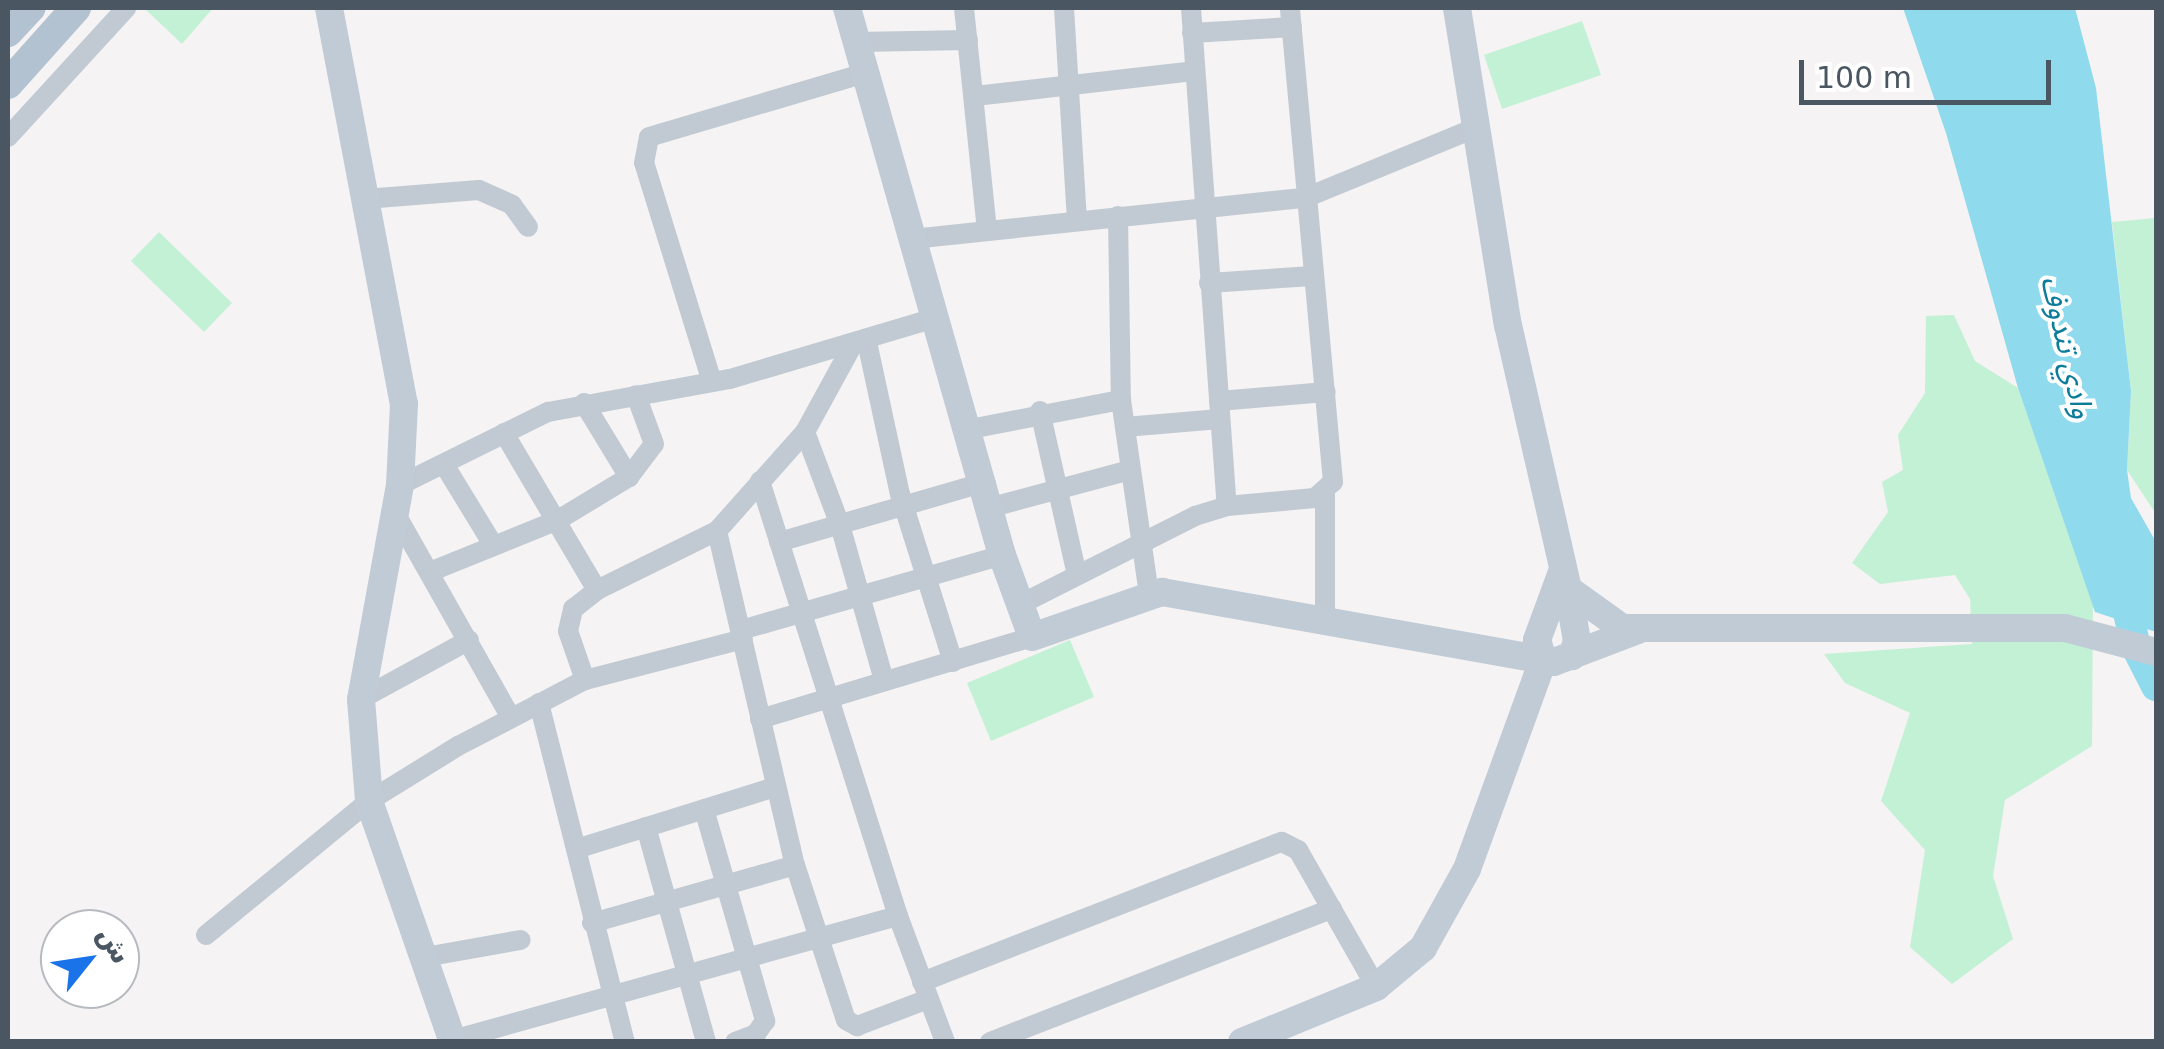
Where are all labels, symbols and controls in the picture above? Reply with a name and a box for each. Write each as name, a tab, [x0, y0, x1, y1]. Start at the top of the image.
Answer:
scale bar	[1804, 40, 2056, 102]
text: 100 m	[1816, 60, 1912, 95]
water label: وادي تندوف	[2033, 272, 2101, 422]
north arrow	[40, 909, 140, 1009]
text: ش	[91, 920, 139, 970]

